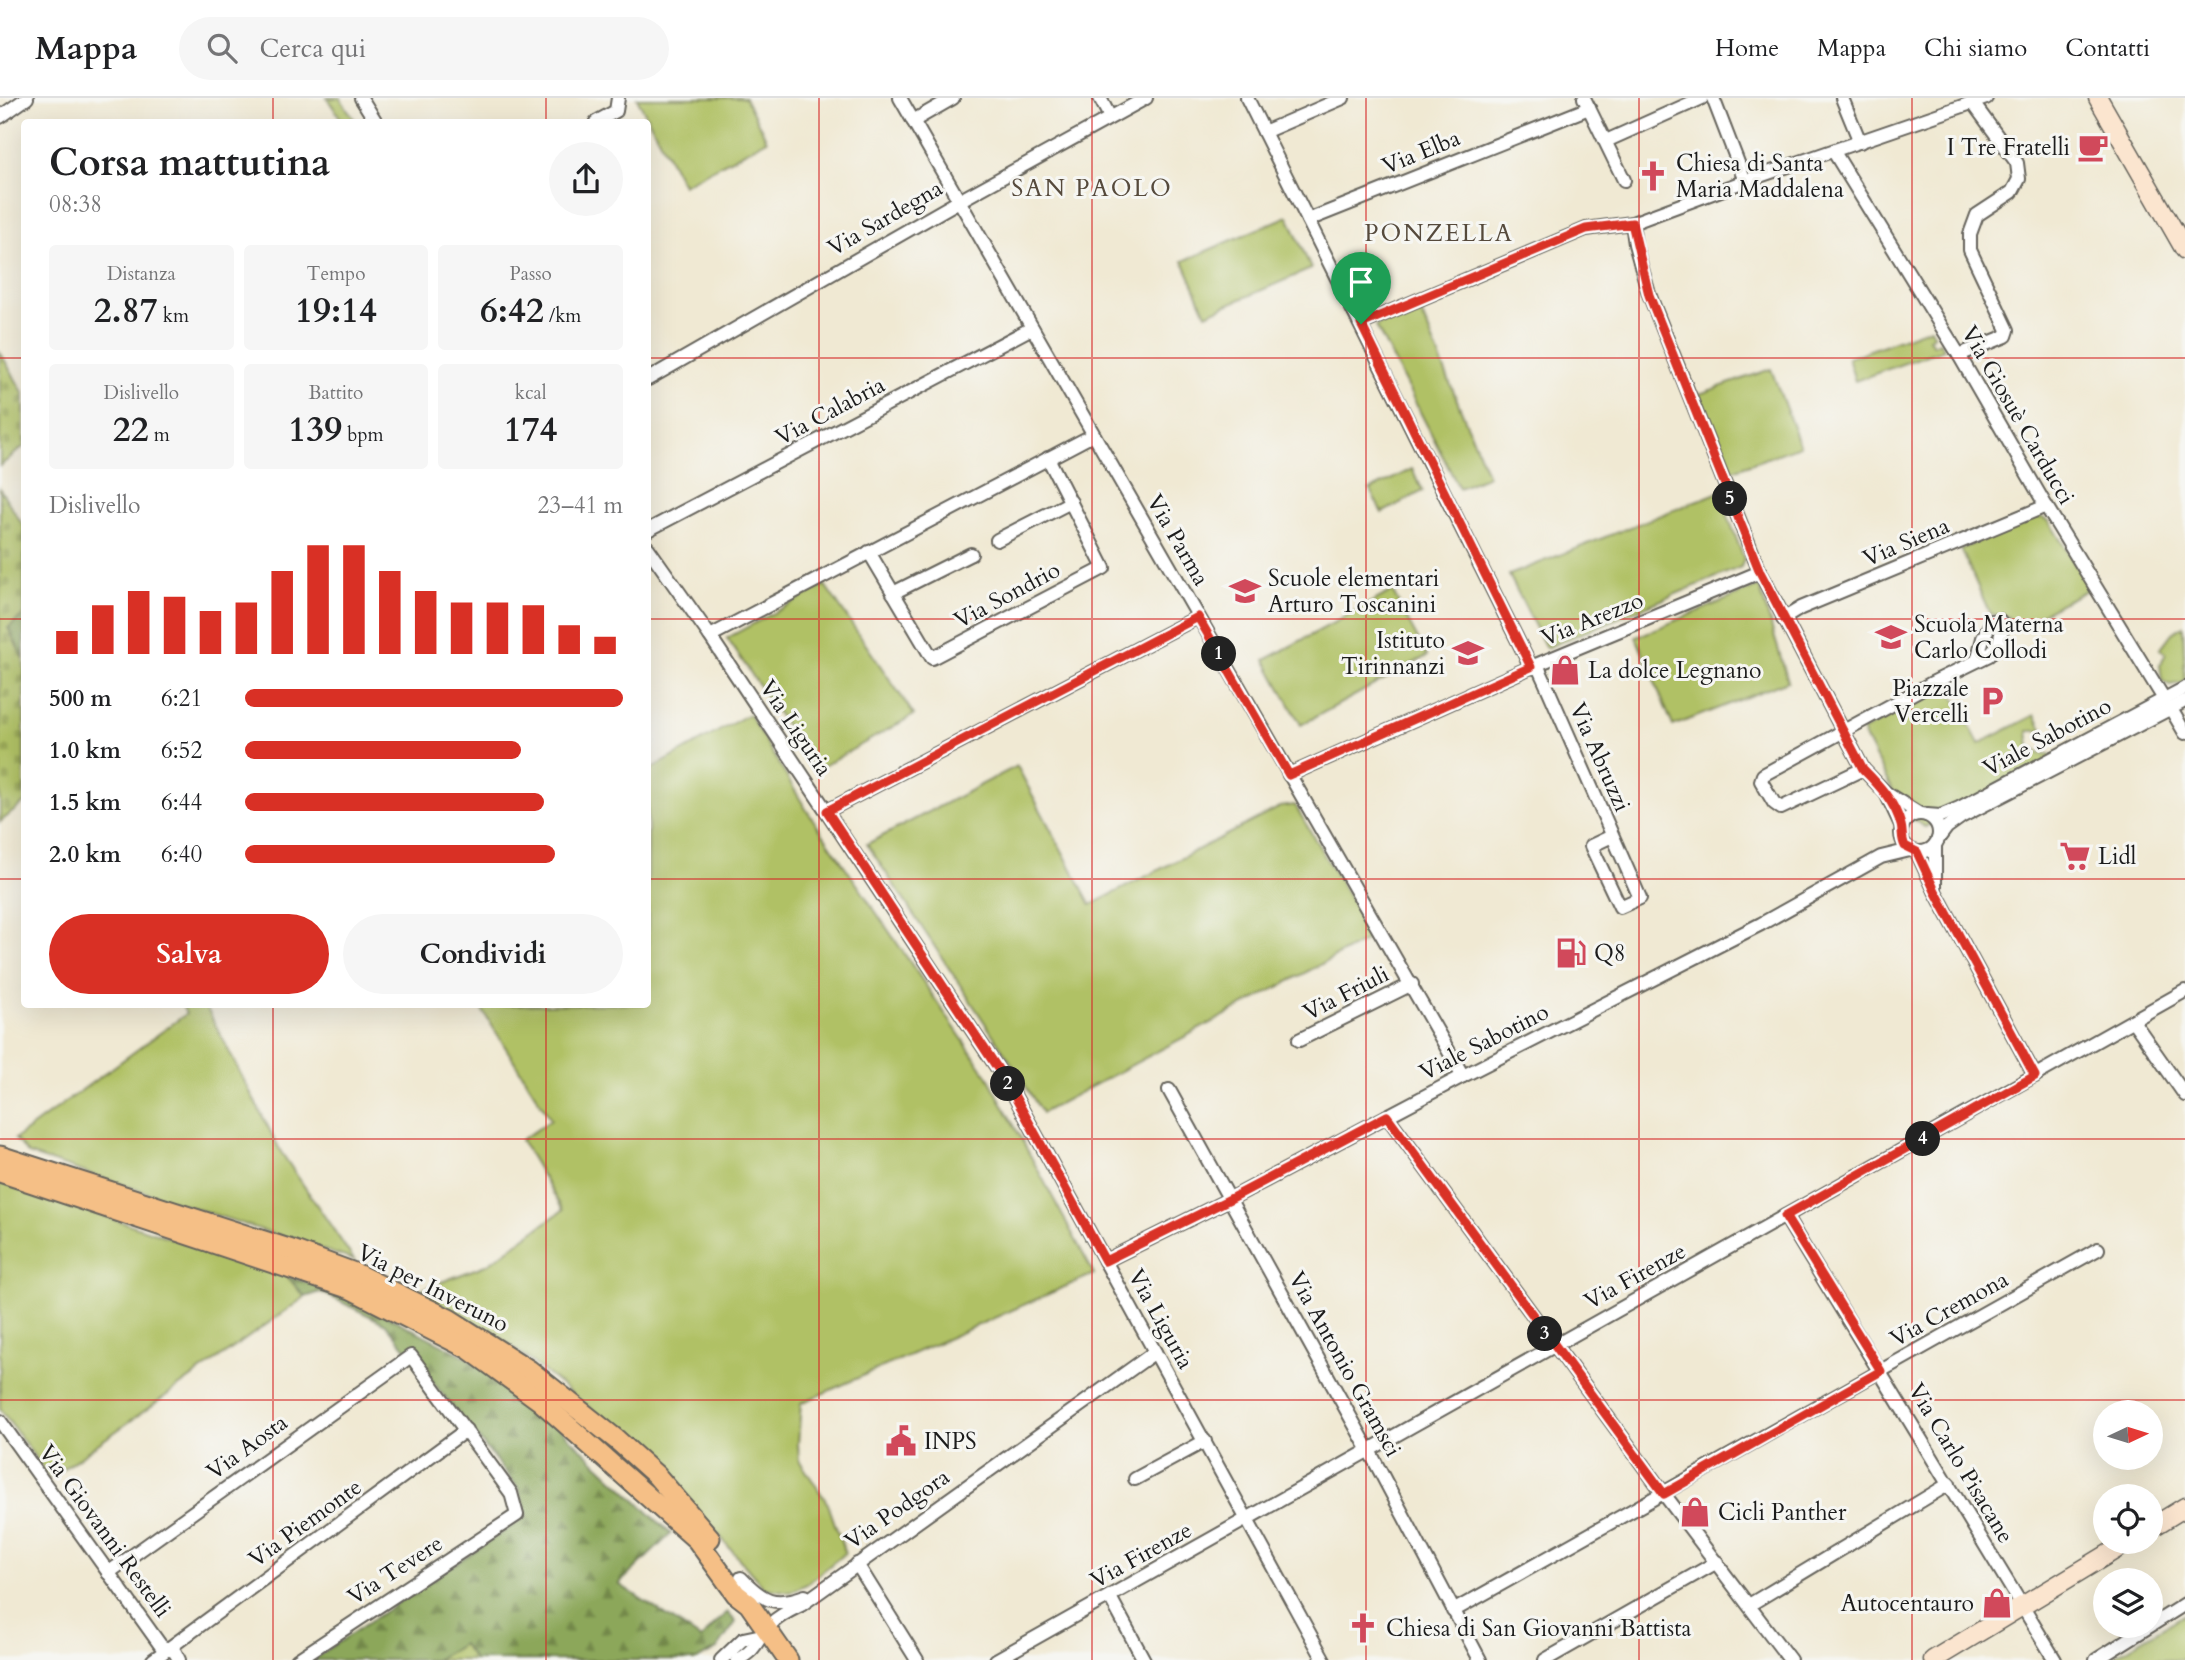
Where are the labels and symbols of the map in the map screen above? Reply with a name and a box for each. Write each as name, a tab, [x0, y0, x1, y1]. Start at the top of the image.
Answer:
street label: Via Elba	[1377, 122, 1465, 182]
cafe icon: I Tre Fratelli	[2076, 130, 2110, 164]
place label: I Tre Fratelli	[1947, 132, 2070, 163]
place label: Chiesa di Santa Maria Maddalena	[1676, 148, 1844, 205]
church icon: Chiesa di Santa Maria Maddalena	[1636, 159, 1670, 193]
district label: SAN PAOLO	[1011, 172, 1173, 205]
street label: Via Sardegna	[822, 173, 948, 263]
district label: PONZELLA	[1364, 217, 1514, 250]
pin	[1331, 252, 1391, 324]
street label: Via Giosuè Carducci	[1954, 320, 2082, 510]
street label: Via Calabria	[770, 369, 890, 453]
pin: 5	[1712, 482, 1748, 516]
street label: Via Parma	[1139, 489, 1217, 591]
street label: Via Siena	[1858, 510, 1954, 574]
street label: Via Sondrio	[948, 554, 1066, 636]
place label: Scuole elementari Arturo Toscanini	[1268, 563, 1439, 620]
school or university icon: Scuole elementari Arturo Toscanini	[1228, 574, 1262, 608]
street label: Via Arezzo	[1536, 584, 1648, 654]
place label: Scuola Materna Carlo Collodi	[1914, 609, 2064, 666]
school or university icon: Scuola Materna Carlo Collodi	[1874, 620, 1908, 654]
place label: Istituto Tirinnanzi	[1341, 625, 1445, 682]
pin: 1	[1202, 636, 1236, 672]
school or university icon: Istituto Tirinnanzi	[1451, 636, 1485, 670]
shop icon: La dolce Legnano	[1548, 653, 1582, 687]
place label: La dolce Legnano	[1588, 655, 1761, 686]
place label: Piazzale Vercelli	[1892, 673, 1969, 730]
street label: Via Liguria	[752, 674, 840, 782]
parking icon: Piazzale Vercelli	[1975, 684, 2009, 718]
street label: Viale Sabotino	[1977, 690, 2117, 784]
street label: Via Abruzzi	[1562, 698, 1638, 816]
supermarket icon: Lidl	[2058, 839, 2092, 873]
place label: Lidl	[2098, 841, 2137, 872]
fuel station icon: Q8	[1554, 936, 1588, 970]
place label: Q8	[1594, 938, 1626, 969]
street label: Via Friuli	[1298, 958, 1394, 1028]
street label: Viale Sabotino	[1414, 996, 1554, 1088]
pin: 2	[990, 1066, 1026, 1102]
pin: 4	[1906, 1122, 1940, 1156]
street label: Via Firenze	[1579, 1235, 1691, 1317]
street label: Via per Inveruno	[352, 1236, 514, 1340]
street label: Via Liguria	[1121, 1263, 1201, 1375]
street label: Via Cremona	[1884, 1264, 2014, 1354]
street label: Via Antonio Gramsci	[1281, 1266, 1409, 1462]
pin: 3	[1528, 1316, 1562, 1352]
street label: Via Carlo Pisacane	[1901, 1377, 2021, 1549]
north arrow	[2093, 1400, 2163, 1470]
street label: Via Aosta	[200, 1407, 294, 1487]
public building icon: INPS	[884, 1424, 918, 1458]
place label: INPS	[924, 1426, 977, 1457]
street label: Via Giovanni Restelli	[32, 1438, 178, 1624]
street label: Via Podgora	[838, 1461, 956, 1557]
street label: Via Piemonte	[242, 1471, 368, 1575]
shop icon: Cicli Panther	[1678, 1495, 1712, 1529]
place label: Cicli Panther	[1718, 1497, 1847, 1528]
street label: Via Firenze	[1085, 1514, 1197, 1596]
street label: Via Tevere	[341, 1528, 449, 1612]
shop icon: Autocentauro	[1980, 1586, 2014, 1620]
place label: Autocentauro	[1841, 1588, 1974, 1619]
church icon: Chiesa di San Giovanni Battista	[1346, 1611, 1380, 1645]
place label: Chiesa di San Giovanni Battista	[1386, 1613, 1692, 1644]

